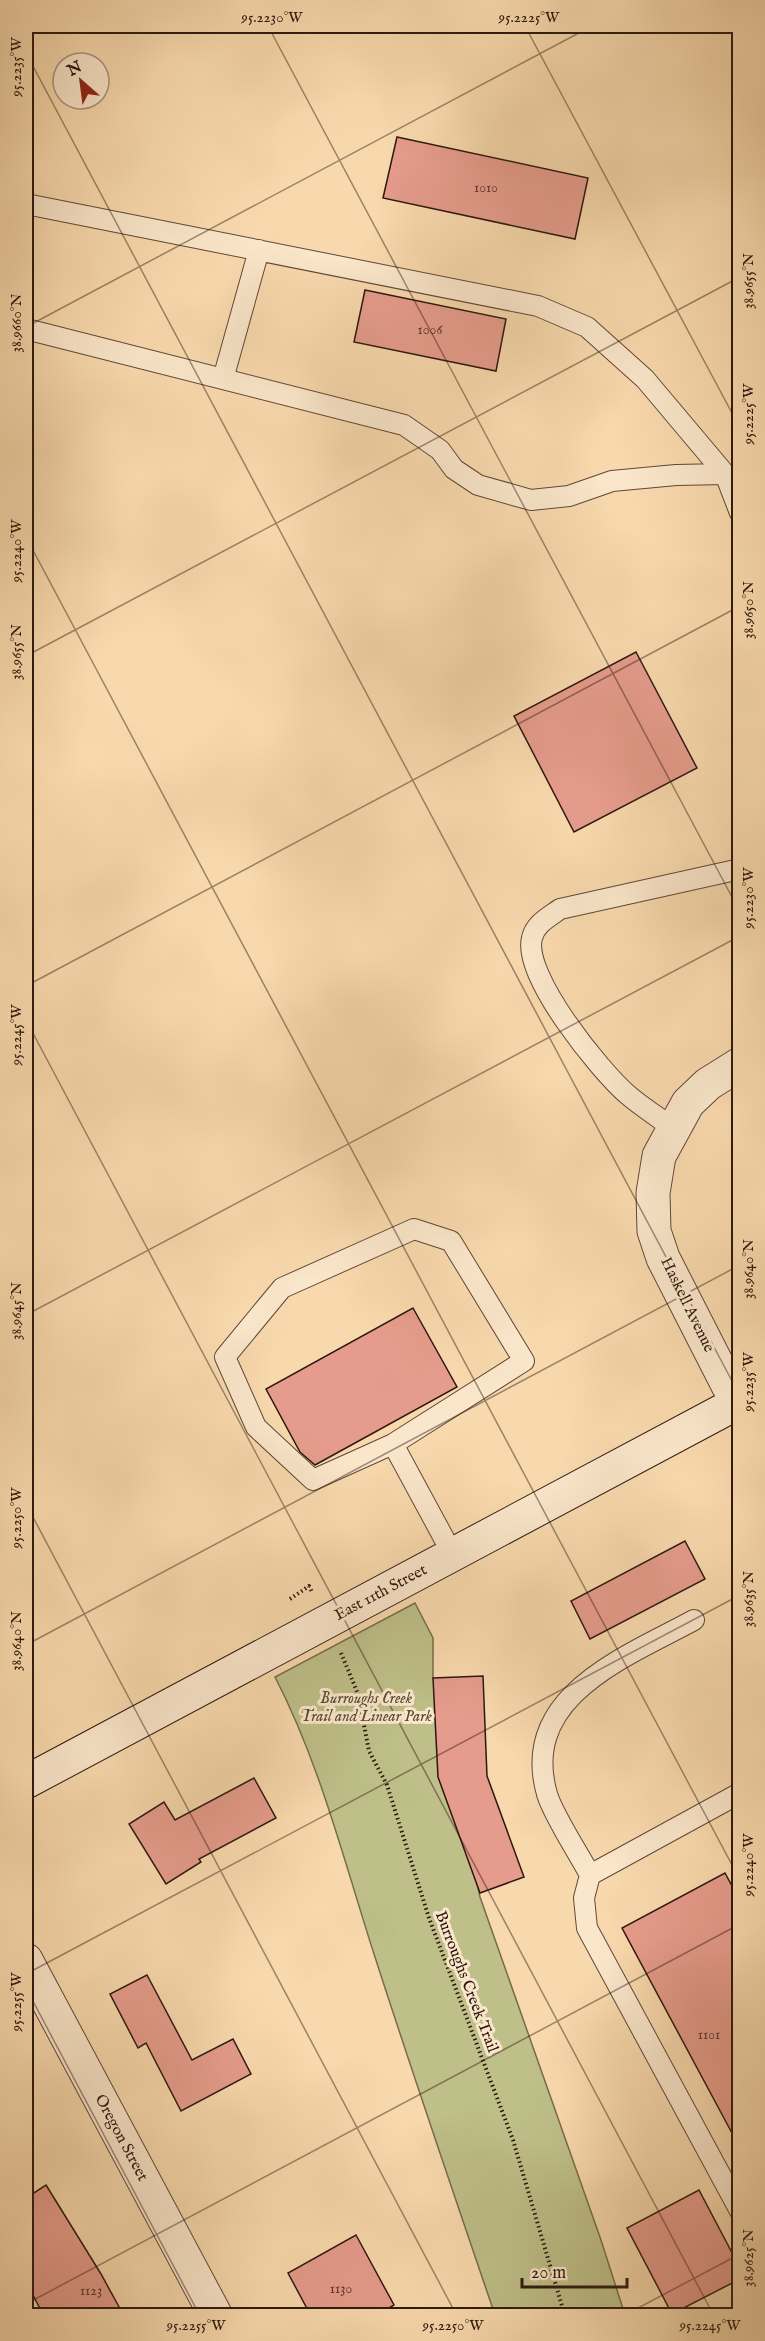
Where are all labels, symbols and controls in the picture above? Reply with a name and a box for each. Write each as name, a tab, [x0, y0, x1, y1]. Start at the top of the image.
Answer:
text: 95.2230°W	[240, 8, 303, 27]
text: 95.2225°W	[498, 8, 560, 27]
text: 95.2235°W	[7, 37, 26, 98]
north arrow	[51, 51, 111, 111]
text: N	[63, 57, 86, 82]
house number: 1010	[474, 179, 498, 197]
text: 38.9655°N	[739, 253, 758, 309]
text: 38.9660°N	[7, 293, 26, 353]
house number: 1006	[418, 321, 443, 339]
text: 95.2225°W	[739, 383, 758, 445]
text: 95.2240°W	[7, 519, 26, 584]
text: 38.9650°N	[739, 581, 758, 639]
text: 38.9655°N	[7, 624, 26, 680]
text: 95.2230°W	[739, 867, 758, 930]
text: 95.2245°W	[7, 1004, 26, 1067]
text: 38.9640°N	[739, 1239, 758, 1299]
street label: Haskell Avenue	[655, 1254, 719, 1356]
text: 38.9645°N	[7, 1282, 26, 1340]
text: 95.2235°W	[739, 1352, 758, 1413]
text: 95.2250°W	[7, 1487, 26, 1550]
street label: East 11th Street	[331, 1560, 431, 1626]
text: 38.9635°N	[739, 1571, 758, 1627]
text: 38.9640°N	[7, 1611, 26, 1671]
park label: Burroughs Creek Trail and Linear Park	[300, 1689, 432, 1727]
text: 95.2240°W	[739, 1833, 758, 1898]
street label: Burroughs Creek Trail	[430, 1909, 502, 2056]
text: 95.2255°W	[7, 1972, 26, 2033]
house number: 1101	[698, 2026, 720, 2044]
street label: Oregon Street	[90, 2091, 152, 2185]
text: 38.9625°N	[739, 2229, 758, 2287]
scale bar	[522, 2251, 627, 2289]
text: 20 m	[531, 2262, 566, 2285]
house number: 1130	[330, 2280, 352, 2298]
house number: 1123	[80, 2282, 102, 2300]
text: 95.2255°W	[165, 2316, 226, 2335]
text: 95.2250°W	[421, 2316, 484, 2335]
text: 95.2245°W	[678, 2316, 741, 2335]

